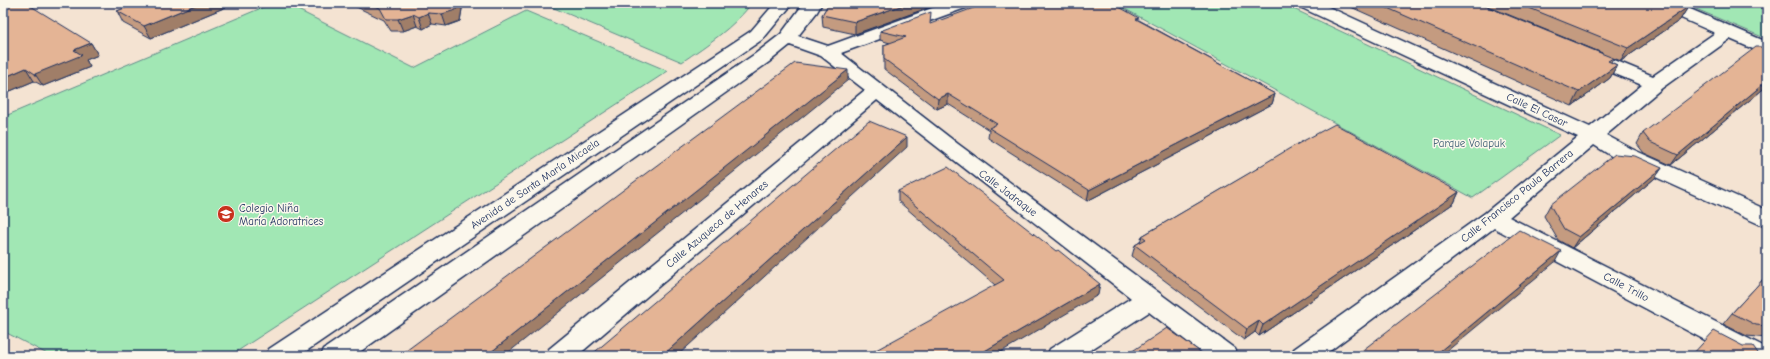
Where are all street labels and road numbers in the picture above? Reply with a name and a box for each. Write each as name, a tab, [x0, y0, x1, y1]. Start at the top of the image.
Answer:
street label: Calle El Casar	[1504, 90, 1570, 130]
street label: Avenida de Santa María Micaela	[468, 136, 602, 232]
street label: Calle Francisco Paula Barrera	[1458, 147, 1576, 245]
street label: Calle Jadraque	[976, 167, 1040, 219]
street label: Calle Azuqueca de Henares	[663, 177, 771, 270]
street label: Calle Trillo	[1601, 270, 1651, 304]

